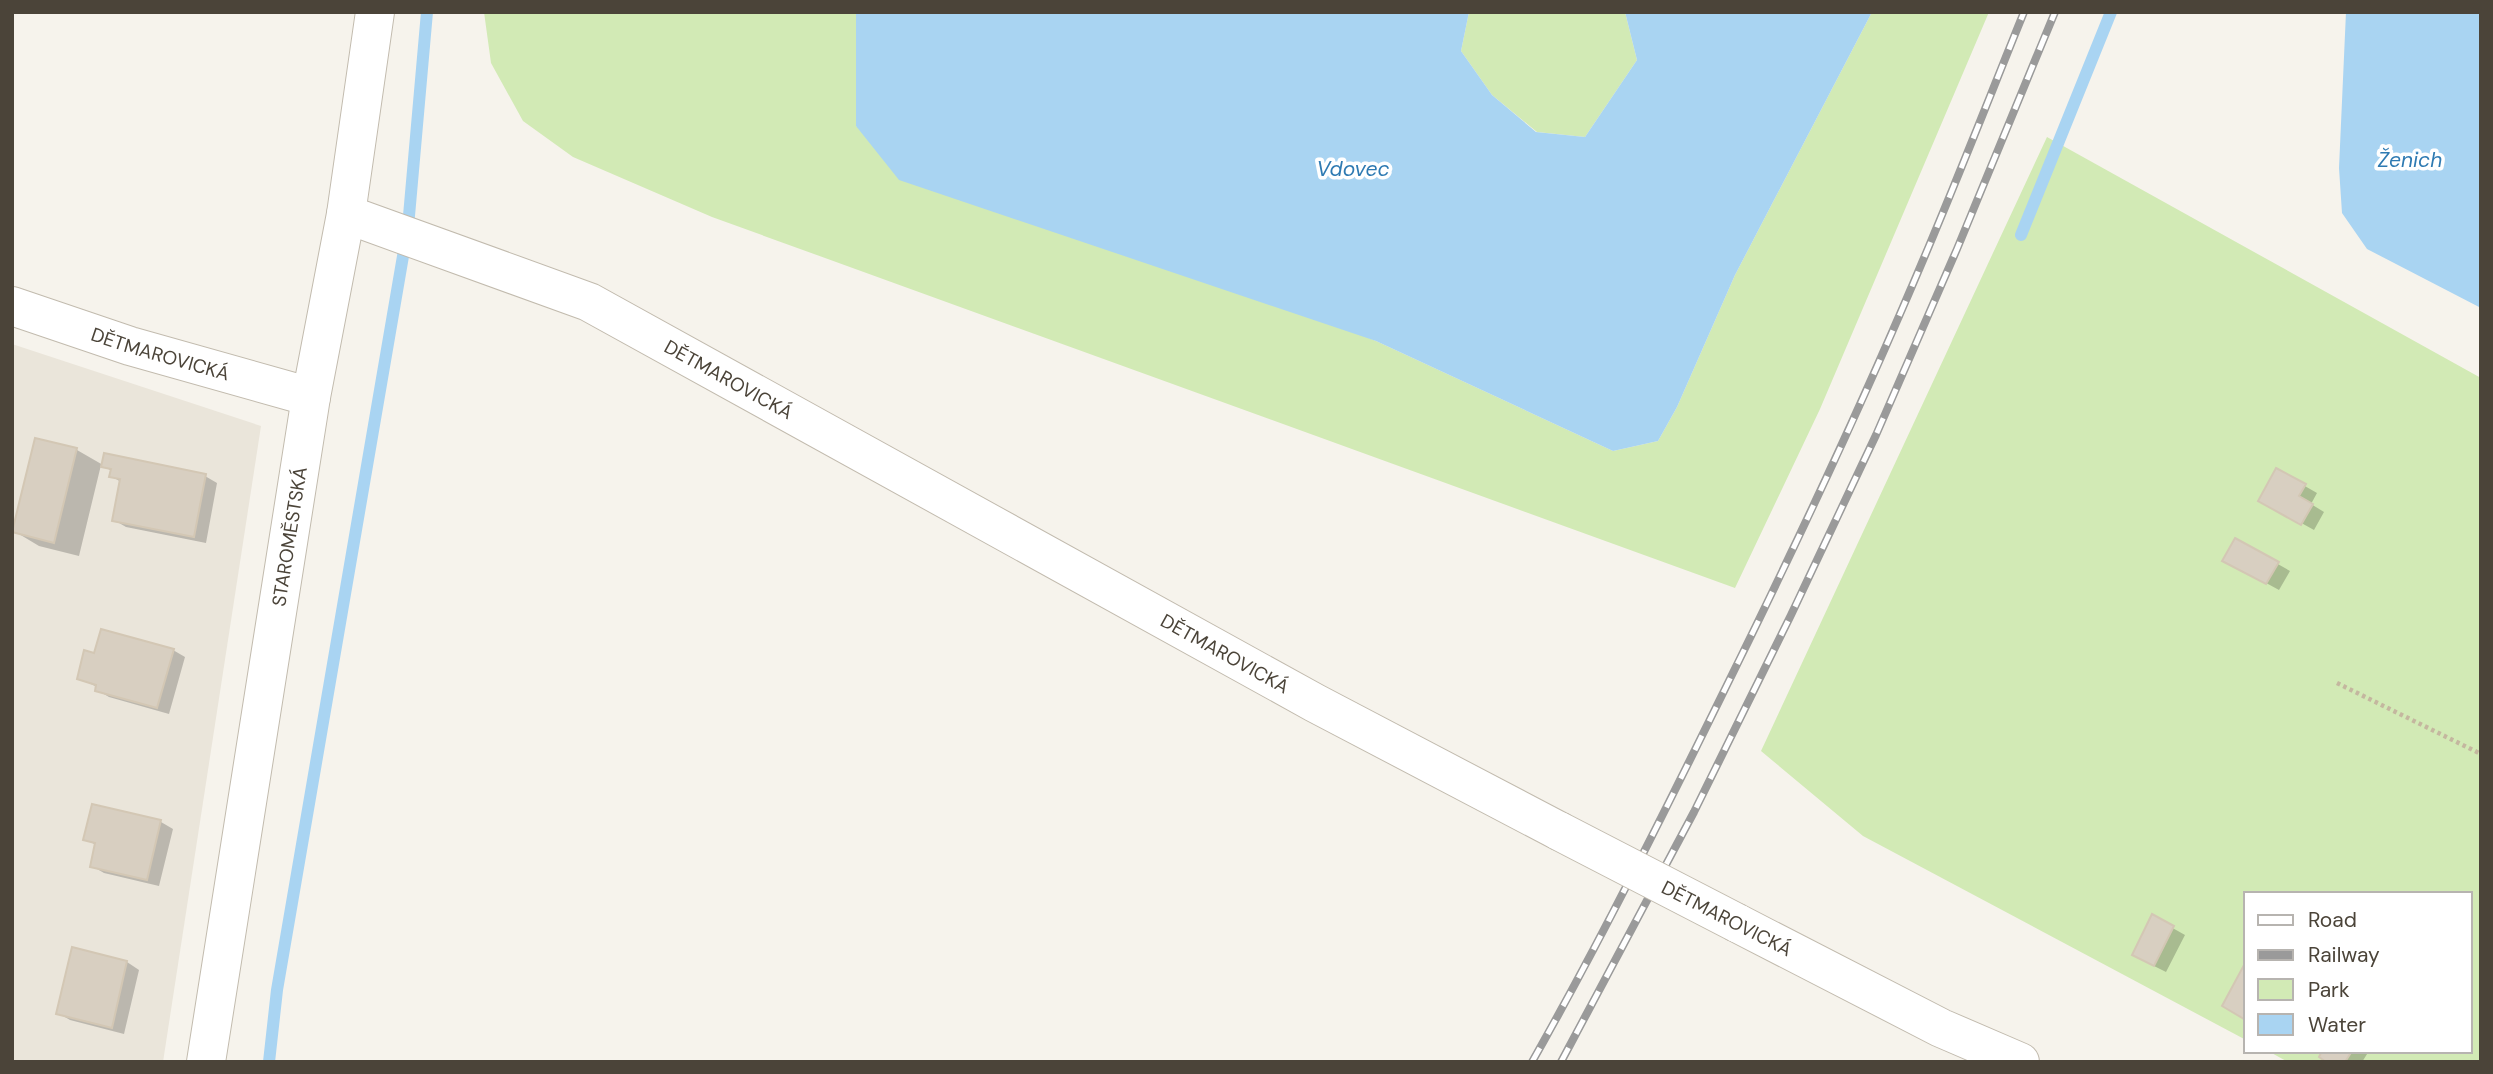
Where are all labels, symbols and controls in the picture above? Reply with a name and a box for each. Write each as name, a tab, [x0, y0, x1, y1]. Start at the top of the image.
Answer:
water label: Ženich	[2378, 146, 2442, 174]
water label: Vdovec	[1316, 155, 1390, 183]
street label: DĚTMAROVICKÁ	[88, 322, 233, 387]
street label: DĚTMAROVICKÁ	[660, 334, 797, 425]
street label: STAROMĚSTSKÁ	[266, 465, 313, 608]
street label: DĚTMAROVICKÁ	[1156, 608, 1294, 699]
street label: DĚTMAROVICKÁ	[1657, 875, 1797, 962]
legend	[2244, 892, 2472, 1053]
text: Road	[2308, 906, 2357, 934]
text: Railway	[2308, 941, 2380, 969]
text: Park	[2308, 976, 2350, 1004]
text: Water	[2308, 1011, 2366, 1039]

